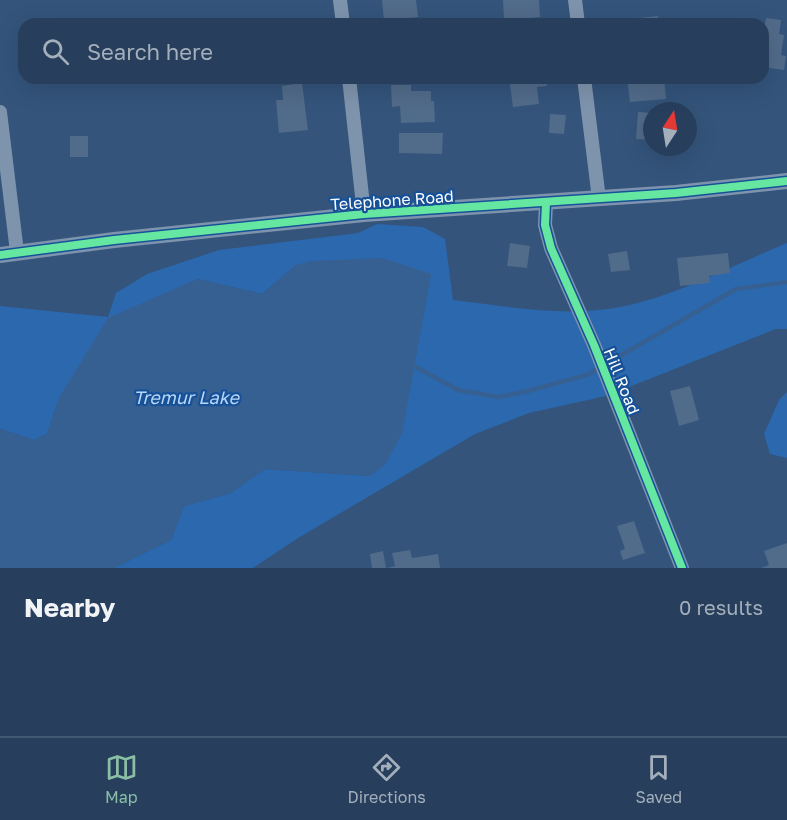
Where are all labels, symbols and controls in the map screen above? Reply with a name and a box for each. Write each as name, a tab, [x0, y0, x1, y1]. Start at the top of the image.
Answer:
search box	[18, 18, 769, 84]
icon: search	[39, 35, 72, 68]
text: Search here	[87, 38, 213, 65]
north arrow	[643, 102, 697, 156]
street label: Telephone Road	[330, 186, 454, 214]
street label: Hill Road	[600, 345, 644, 417]
water label: Tremur Lake	[133, 386, 241, 408]
text: Nearby	[24, 592, 115, 623]
text: 0 results	[679, 595, 763, 619]
tab: Map	[105, 751, 138, 807]
tab: Directions	[348, 751, 426, 807]
tab: Saved	[635, 751, 682, 807]

